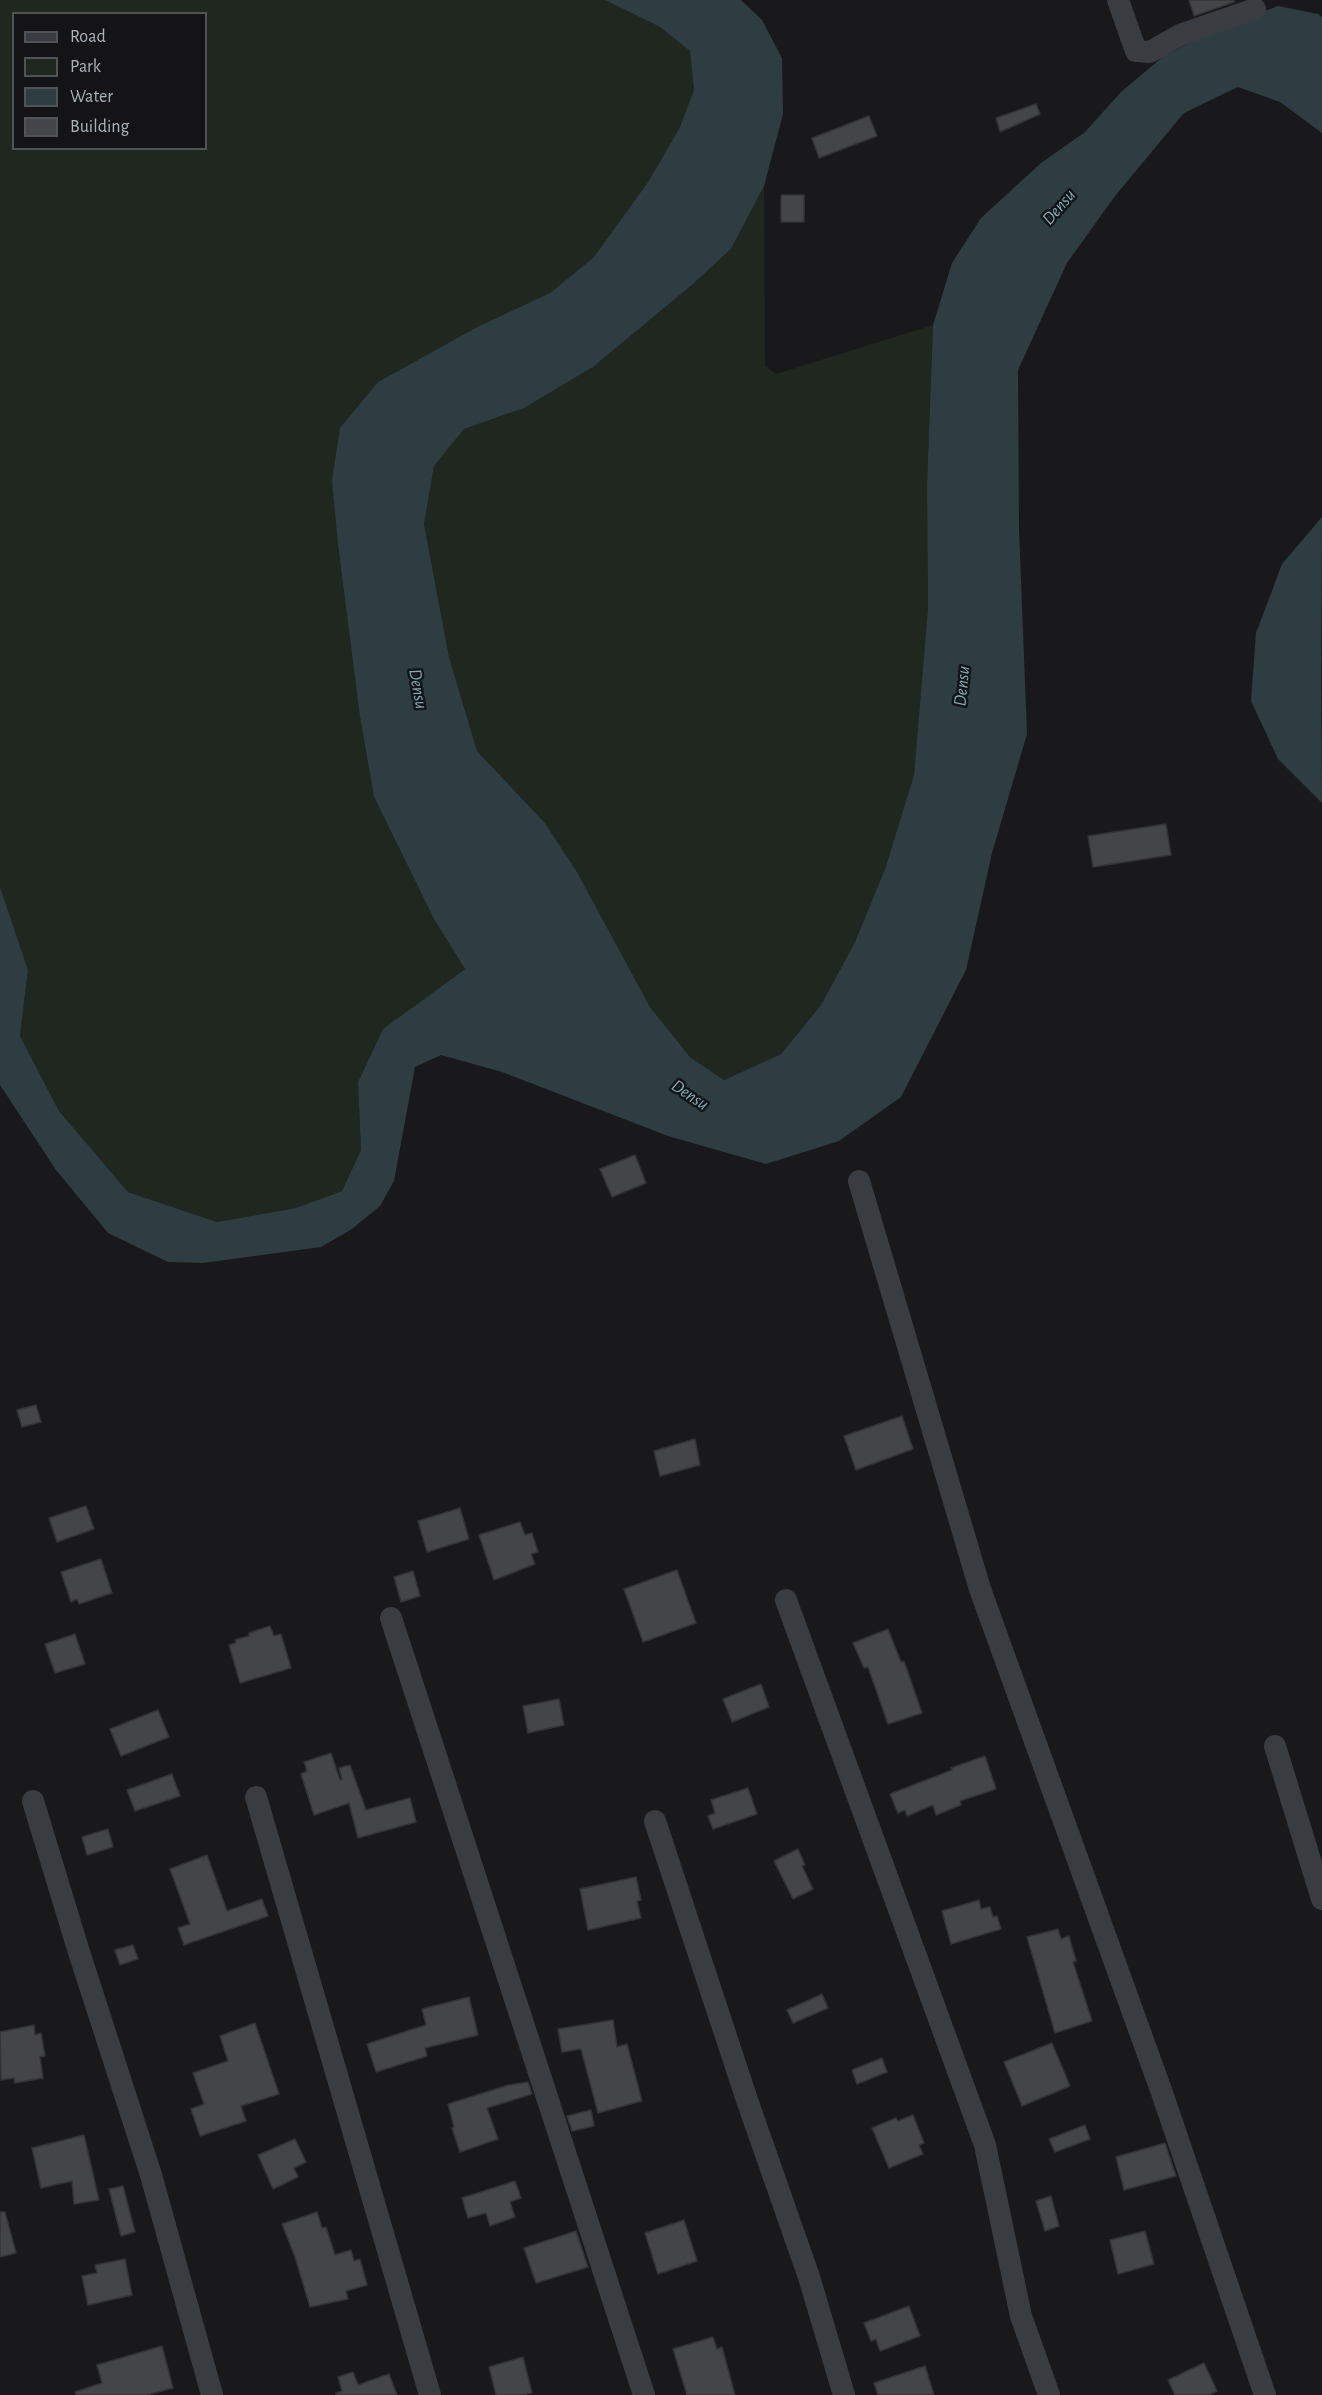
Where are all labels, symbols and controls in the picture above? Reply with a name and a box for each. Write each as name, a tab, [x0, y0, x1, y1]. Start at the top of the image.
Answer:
legend	[12, 12, 207, 150]
text: Road	[70, 28, 106, 46]
text: Park	[70, 58, 101, 76]
text: Water	[70, 88, 113, 106]
text: Building	[70, 118, 129, 136]
water label: Densu	[1038, 185, 1080, 229]
water label: Densu	[949, 665, 975, 707]
water label: Densu	[404, 667, 432, 711]
water label: Densu	[667, 1075, 713, 1115]

